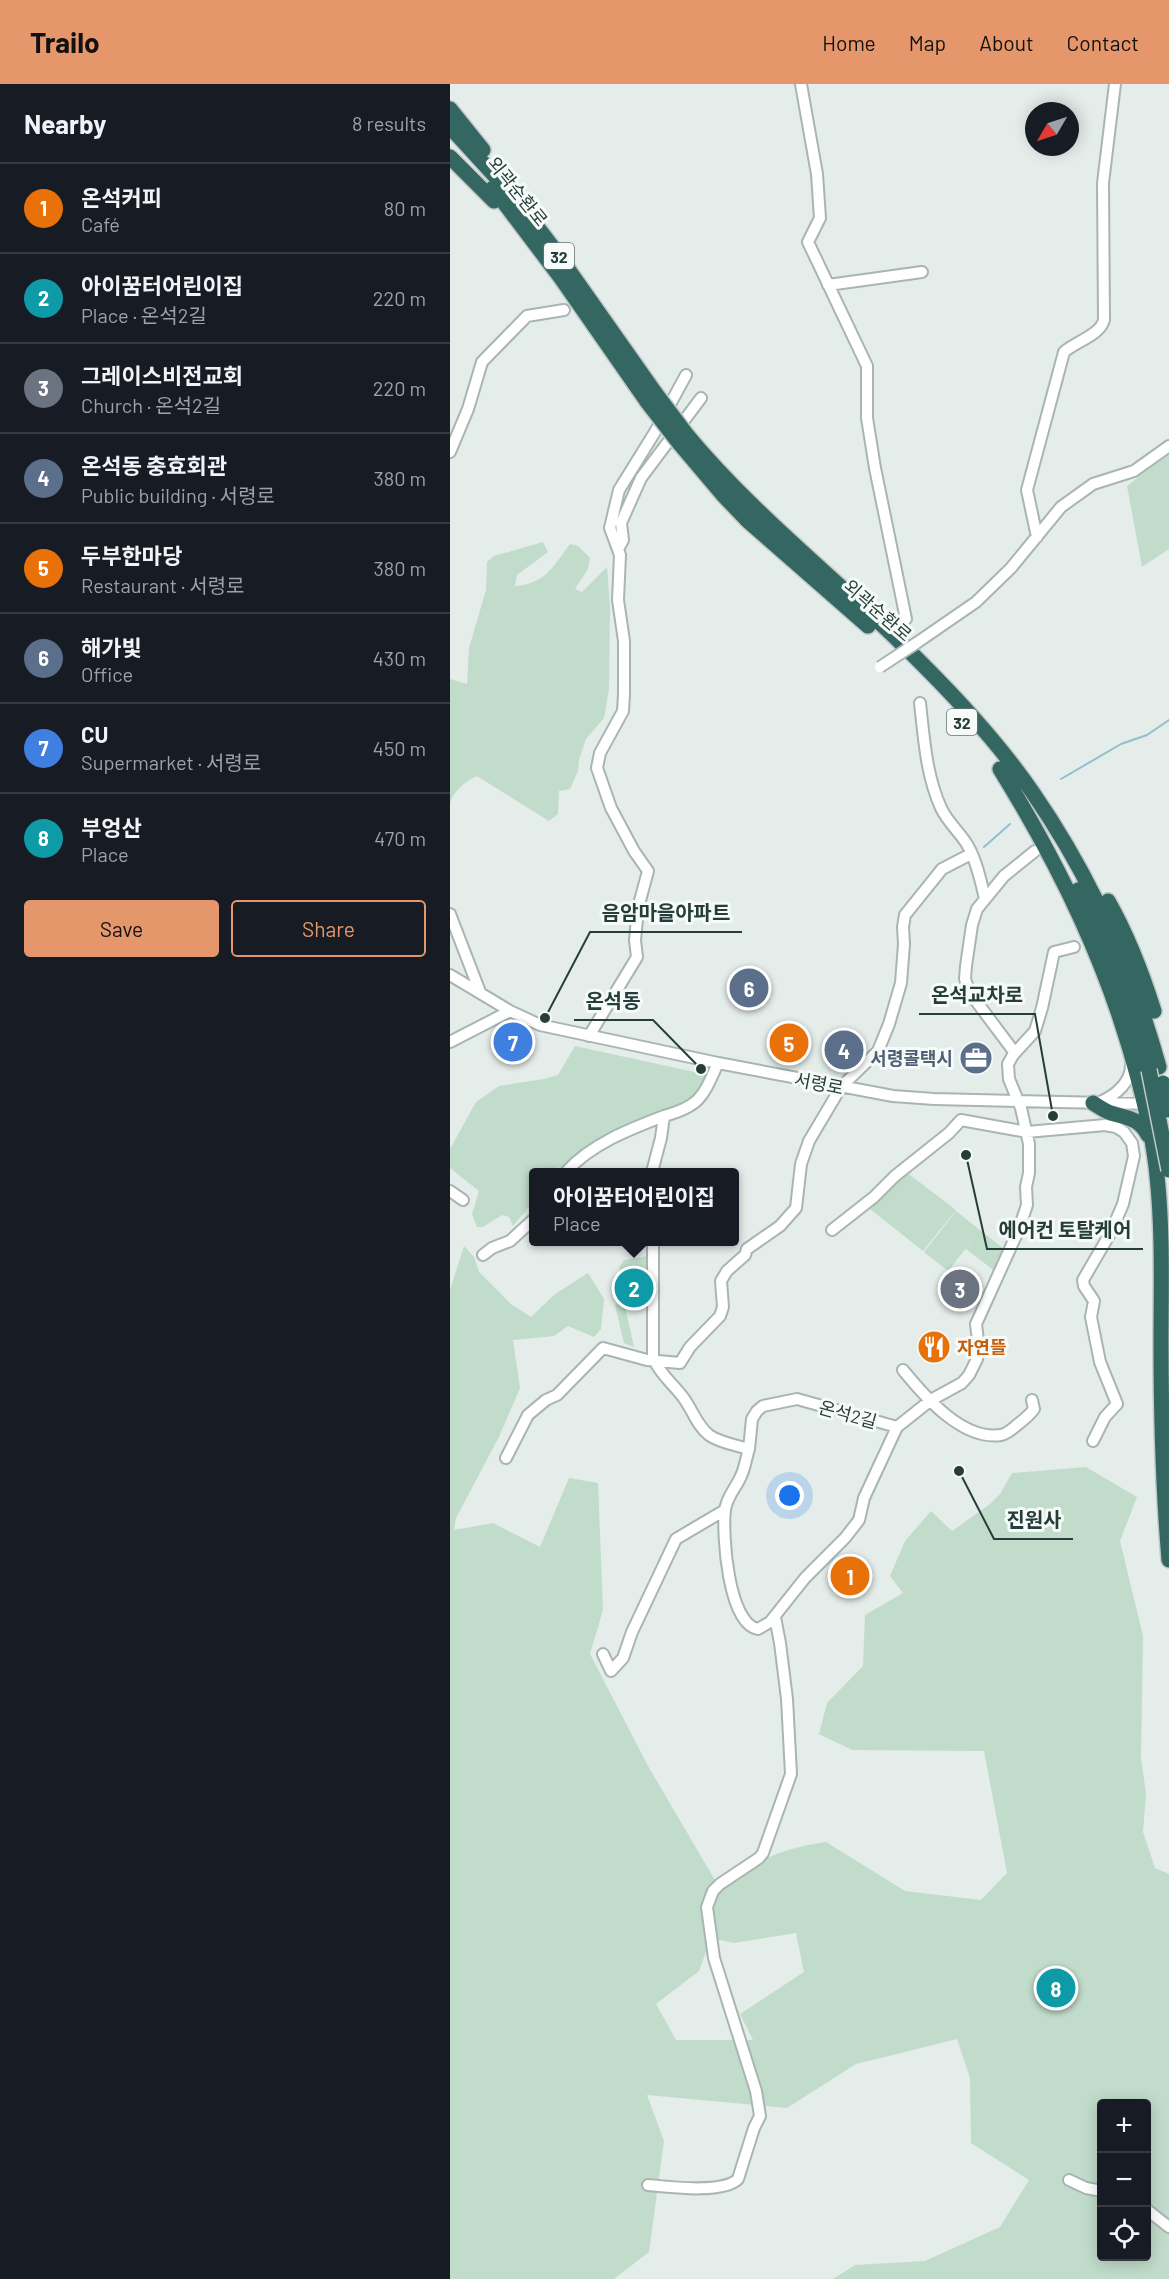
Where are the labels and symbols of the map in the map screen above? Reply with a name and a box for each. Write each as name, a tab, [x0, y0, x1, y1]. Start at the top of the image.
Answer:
north arrow	[1025, 102, 1079, 156]
street label: 외곽순환로	[483, 152, 553, 230]
road number: 32	[544, 243, 574, 269]
street label: 외곽순환로	[840, 575, 916, 645]
road number: 32	[947, 709, 977, 735]
callout: 음암마을아파트	[590, 894, 742, 932]
text: 음암마을아파트	[602, 900, 730, 924]
pin: 6	[730, 966, 768, 1010]
callout: 온석교차로	[919, 976, 1035, 1014]
callout: 온석동	[574, 982, 653, 1020]
text: 온석교차로	[931, 982, 1023, 1006]
text: 온석동	[585, 988, 641, 1012]
pin: 7	[494, 1020, 532, 1064]
pin: 5	[770, 1020, 808, 1066]
pin: 4	[824, 1028, 864, 1072]
office icon: 서령콜택시	[958, 1040, 994, 1076]
place label: 서령콜택시	[870, 1047, 953, 1069]
street label: 서령로	[793, 1067, 845, 1099]
callout: 에어컨 토탈케어	[987, 1211, 1143, 1249]
text: 에어컨 토탈케어	[999, 1217, 1131, 1241]
pin: 2	[614, 1266, 654, 1310]
pin: 3	[940, 1266, 980, 1312]
restaurant icon: 자연뜰	[916, 1329, 952, 1365]
place label: 자연뜰	[957, 1336, 1007, 1358]
street label: 온석2길	[816, 1396, 880, 1432]
your location	[775, 1481, 804, 1510]
callout: 진원사	[994, 1501, 1073, 1539]
text: 진원사	[1006, 1507, 1062, 1531]
pin: 1	[830, 1554, 870, 1598]
pin: 8	[1036, 1966, 1076, 2010]

